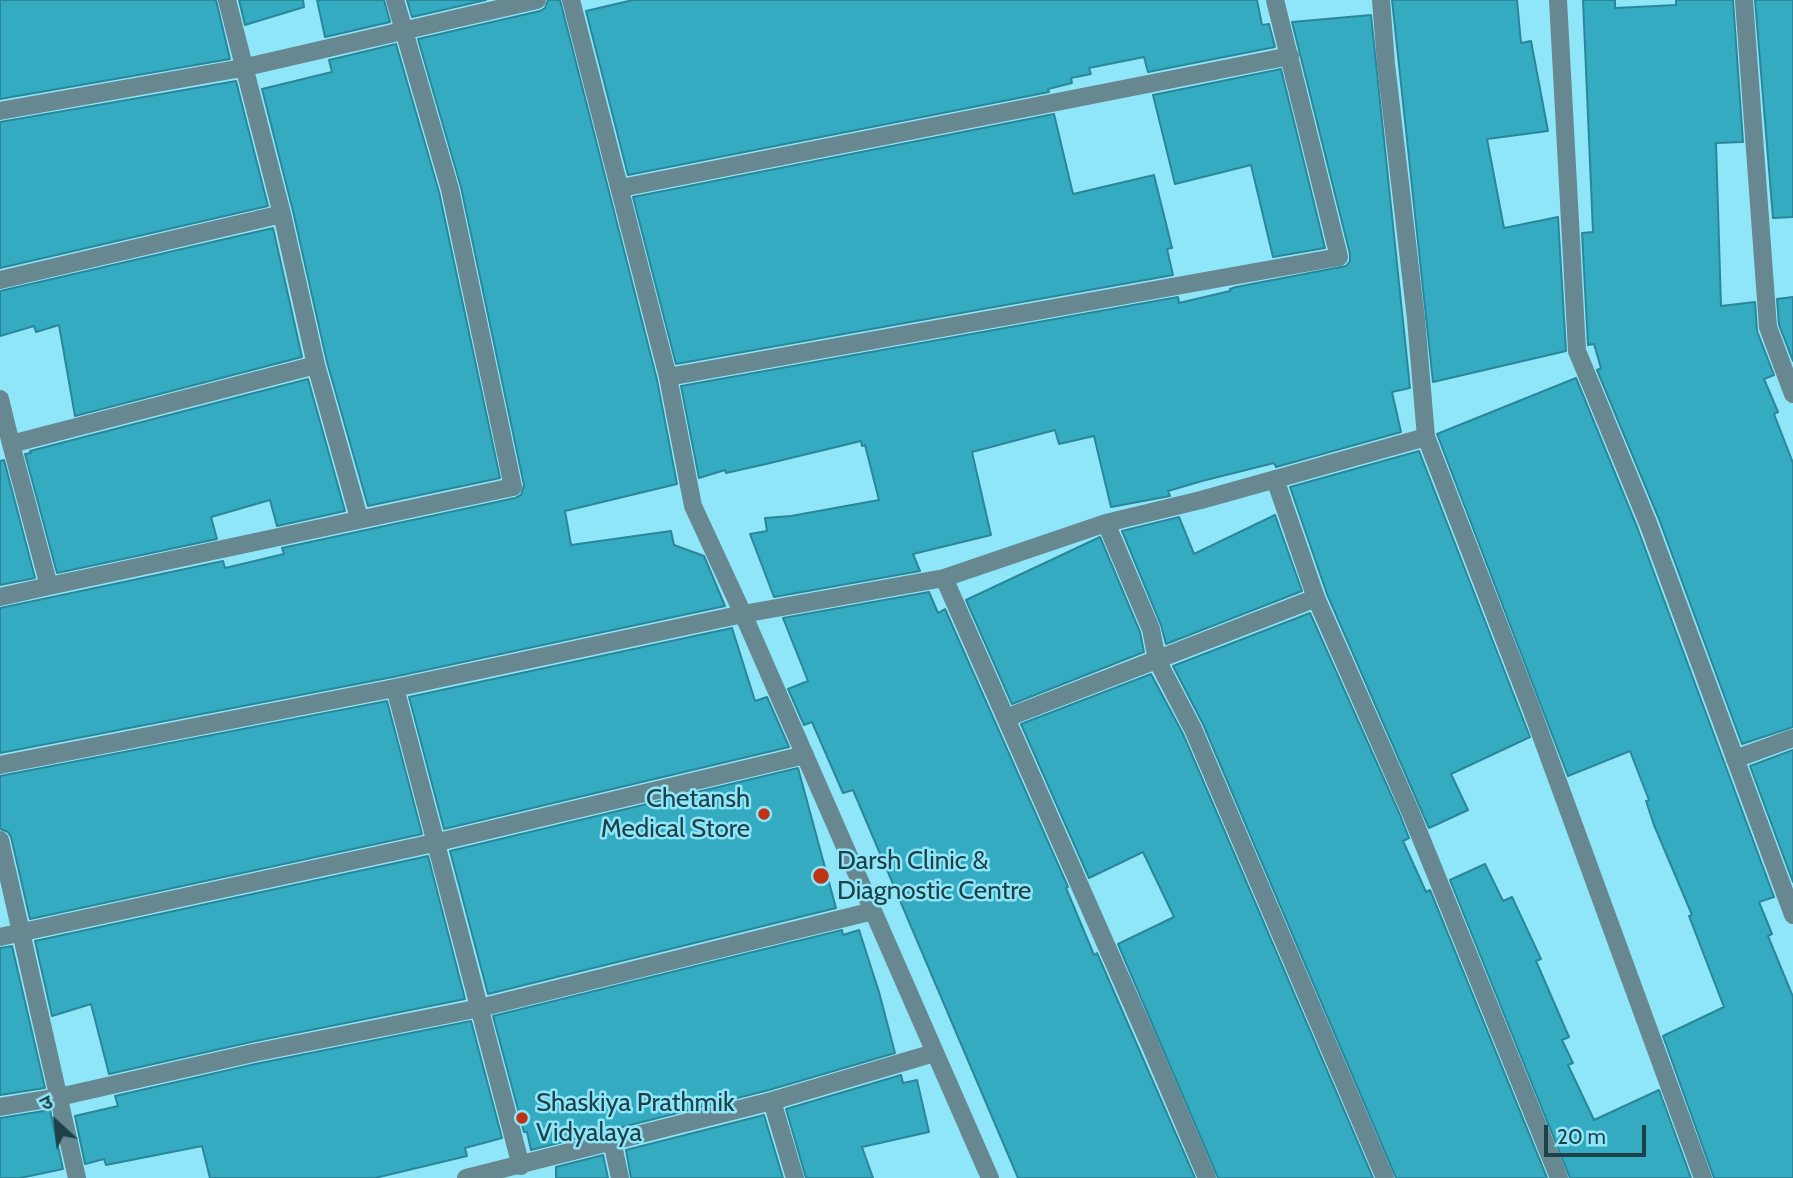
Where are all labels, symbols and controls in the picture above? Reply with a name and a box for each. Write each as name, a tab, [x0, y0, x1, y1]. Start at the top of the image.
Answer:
place label: Chetansh Medical Store	[601, 783, 750, 844]
marker: Chetansh Medical Store	[756, 806, 772, 822]
place label: Darsh Clinic & Diagnostic Centre	[837, 845, 1031, 906]
marker: Darsh Clinic & Diagnostic Centre	[811, 866, 831, 886]
north arrow	[21, 1087, 91, 1157]
place label: Shaskiya Prathmik Vidyalaya	[536, 1087, 735, 1148]
text: उ	[36, 1090, 56, 1116]
marker: Shaskiya Prathmik Vidyalaya	[514, 1110, 530, 1126]
scale bar	[1548, 1112, 1650, 1156]
text: 20 m	[1557, 1124, 1606, 1149]

